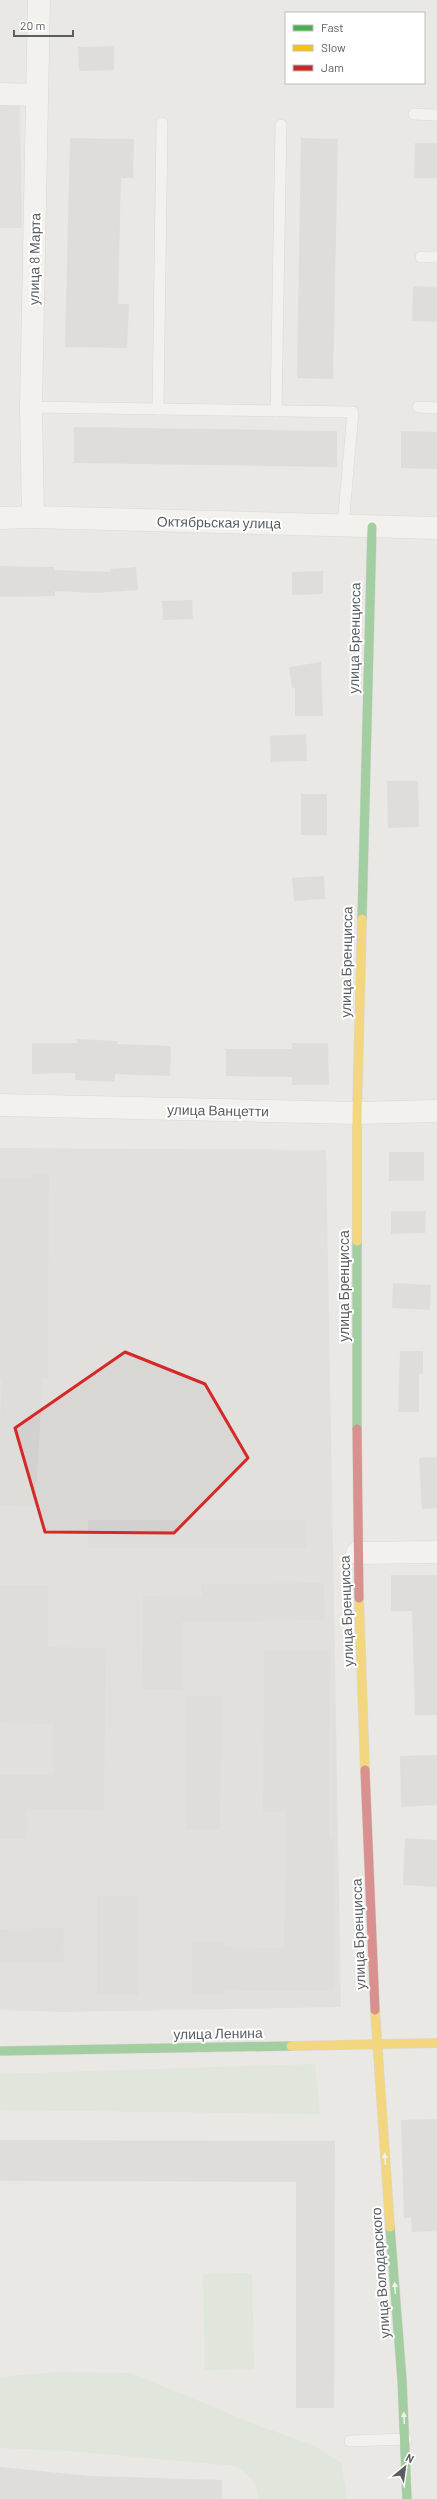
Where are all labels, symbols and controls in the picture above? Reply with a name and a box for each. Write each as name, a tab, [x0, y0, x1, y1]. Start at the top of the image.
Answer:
scale bar	[14, 12, 73, 38]
legend	[285, 12, 425, 84]
text: 20 m	[20, 18, 46, 32]
text: Fast	[321, 20, 344, 34]
text: Slow	[321, 40, 346, 54]
text: Jam	[321, 60, 344, 74]
street label: улица 8 Марта	[25, 212, 43, 305]
street label: Октябрьская улица	[157, 512, 282, 532]
street label: улица Бренцисса	[345, 582, 363, 694]
street label: улица Бренцисса	[337, 906, 355, 1018]
street label: улица Ванцетти	[167, 1101, 269, 1119]
street label: улица Бренцисса	[335, 1230, 352, 1342]
street label: улица Бренцисса	[336, 1555, 356, 1667]
street label: улица Бренцисса	[348, 1878, 368, 1990]
street label: улица Ленина	[173, 2024, 263, 2042]
one-way arrow	[382, 2153, 389, 2165]
street label: улица Володарского	[367, 2207, 393, 2339]
one-way arrow	[392, 2282, 399, 2294]
one-way arrow	[401, 2412, 408, 2424]
north arrow	[385, 2447, 425, 2487]
text: N	[404, 2450, 416, 2465]

